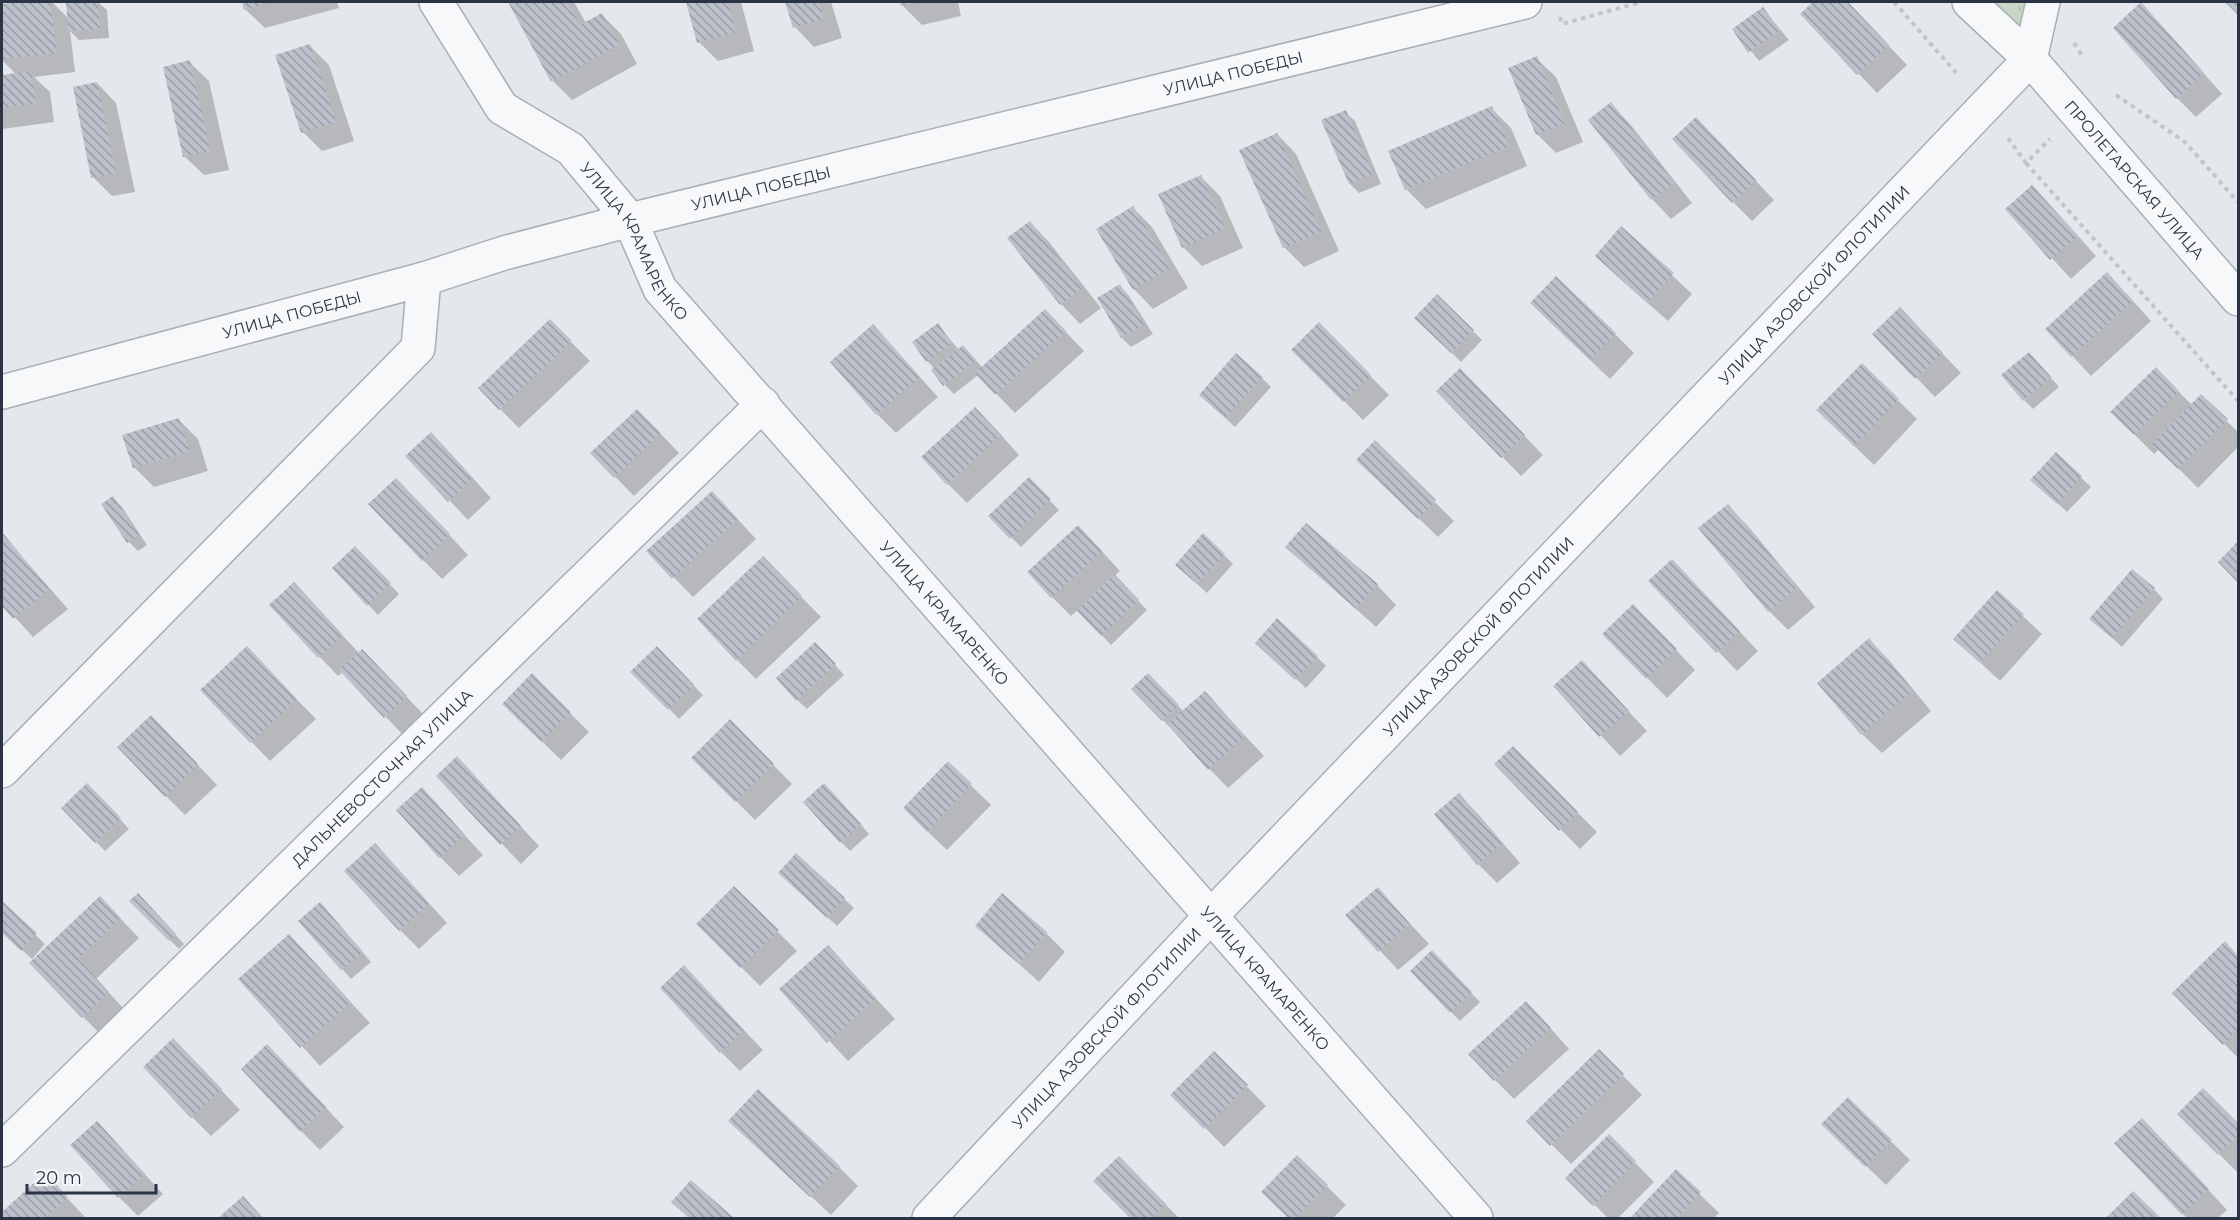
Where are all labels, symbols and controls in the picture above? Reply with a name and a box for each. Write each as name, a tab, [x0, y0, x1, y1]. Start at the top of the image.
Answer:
street label: УЛИЦА ПОБЕДЫ	[1161, 47, 1305, 99]
street label: ПРОЛЕТАРСКАЯ УЛИЦА	[2060, 96, 2209, 263]
street label: УЛИЦА КРАМАРЕНКО	[576, 158, 692, 324]
street label: УЛИЦА ПОБЕДЫ	[689, 162, 833, 214]
street label: УЛИЦА АЗОВСКОЙ ФЛОТИЛИИ	[1715, 181, 1914, 388]
street label: УЛИЦА ПОБЕДЫ	[220, 287, 363, 342]
street label: УЛИЦА АЗОВСКОЙ ФЛОТИЛИИ	[1379, 533, 1578, 740]
street label: УЛИЦА КРАМАРЕНКО	[876, 537, 1013, 689]
street label: ДАЛЬНЕВОСТОЧНАЯ УЛИЦА	[288, 685, 476, 870]
street label: УЛИЦА КРАМАРЕНКО	[1197, 902, 1334, 1054]
street label: УЛИЦА АЗОВСКОЙ ФЛОТИЛИИ	[1008, 923, 1205, 1132]
scale bar	[27, 1157, 156, 1195]
text: 20 m	[36, 1167, 82, 1189]

